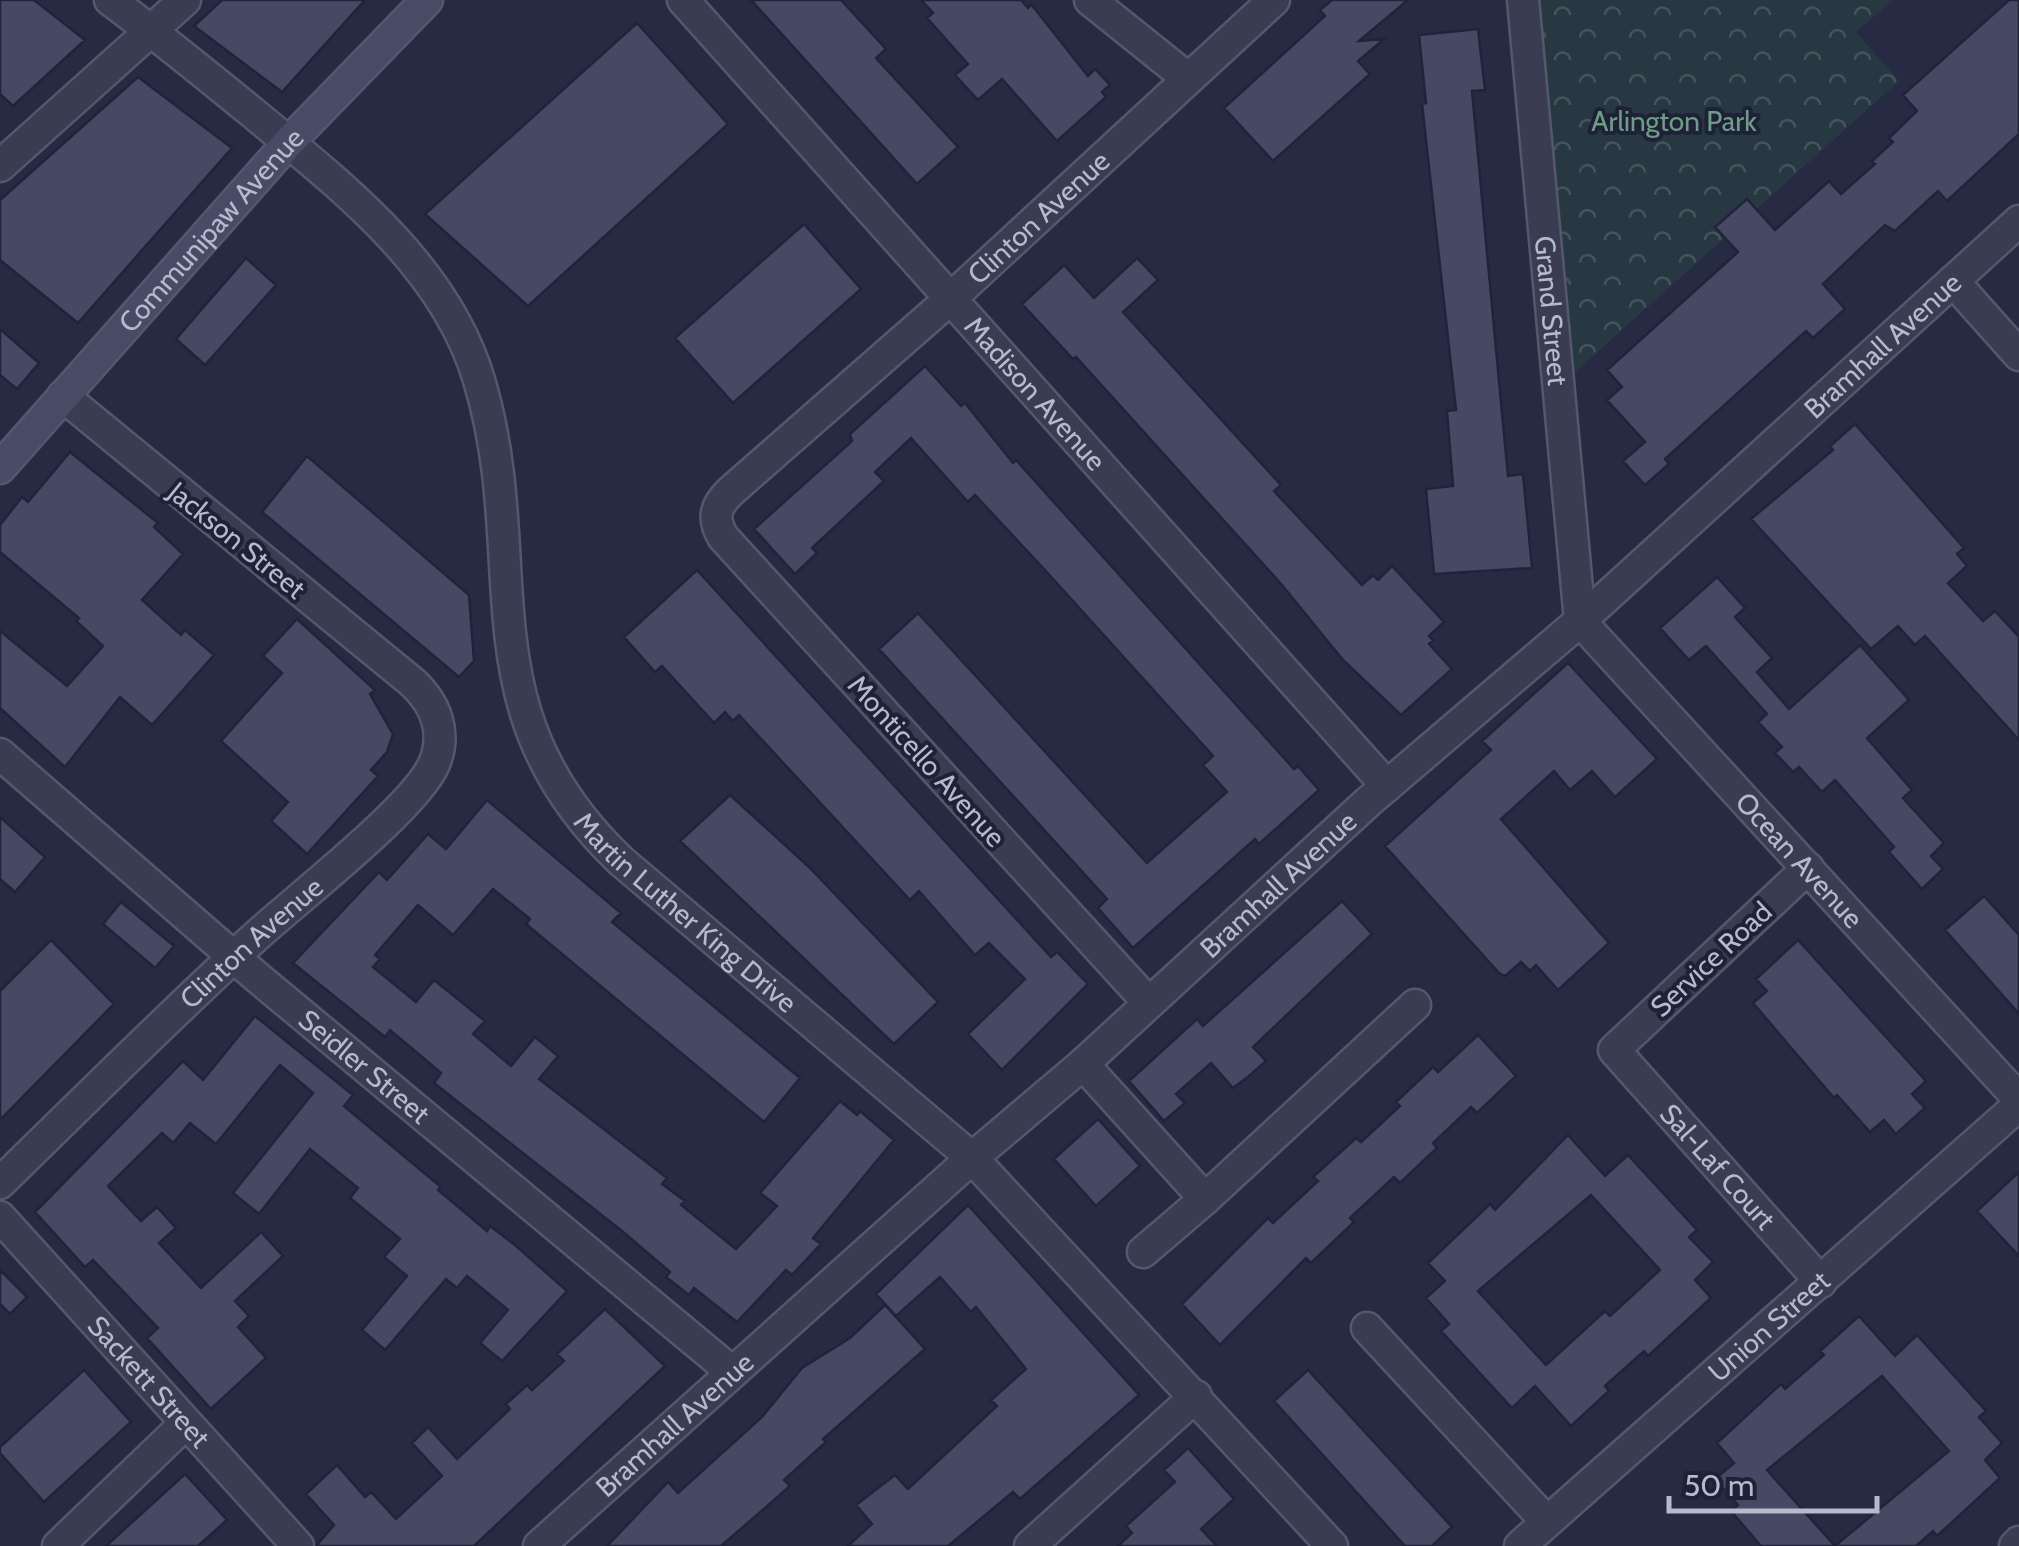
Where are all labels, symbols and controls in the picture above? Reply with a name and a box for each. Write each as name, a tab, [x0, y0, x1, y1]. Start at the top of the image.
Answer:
park label: Arlington Park	[1591, 104, 1757, 138]
street label: Communipaw Avenue	[111, 121, 310, 339]
street label: Clinton Avenue	[960, 144, 1116, 291]
street label: Grand Street	[1528, 234, 1575, 387]
street label: Bramhall Avenue	[1797, 265, 1968, 425]
street label: Madison Avenue	[957, 309, 1113, 477]
street label: Jackson Street	[161, 474, 312, 606]
street label: Monticello Avenue	[841, 668, 1013, 854]
street label: Ocean Avenue	[1729, 785, 1870, 935]
street label: Bramhall Avenue	[1193, 804, 1363, 965]
street label: Martin Luther King Drive	[567, 805, 804, 1020]
street label: Clinton Avenue	[173, 870, 330, 1016]
street label: Service Road	[1643, 894, 1779, 1024]
street label: Seidler Street	[292, 1002, 437, 1131]
street label: Sal-Laf Court	[1653, 1097, 1783, 1236]
street label: Union Street	[1701, 1263, 1837, 1389]
street label: Sackett Street	[81, 1309, 217, 1454]
street label: Bramhall Avenue	[589, 1345, 760, 1504]
scale bar	[1669, 1451, 1876, 1513]
text: 50 m	[1684, 1467, 1754, 1504]

